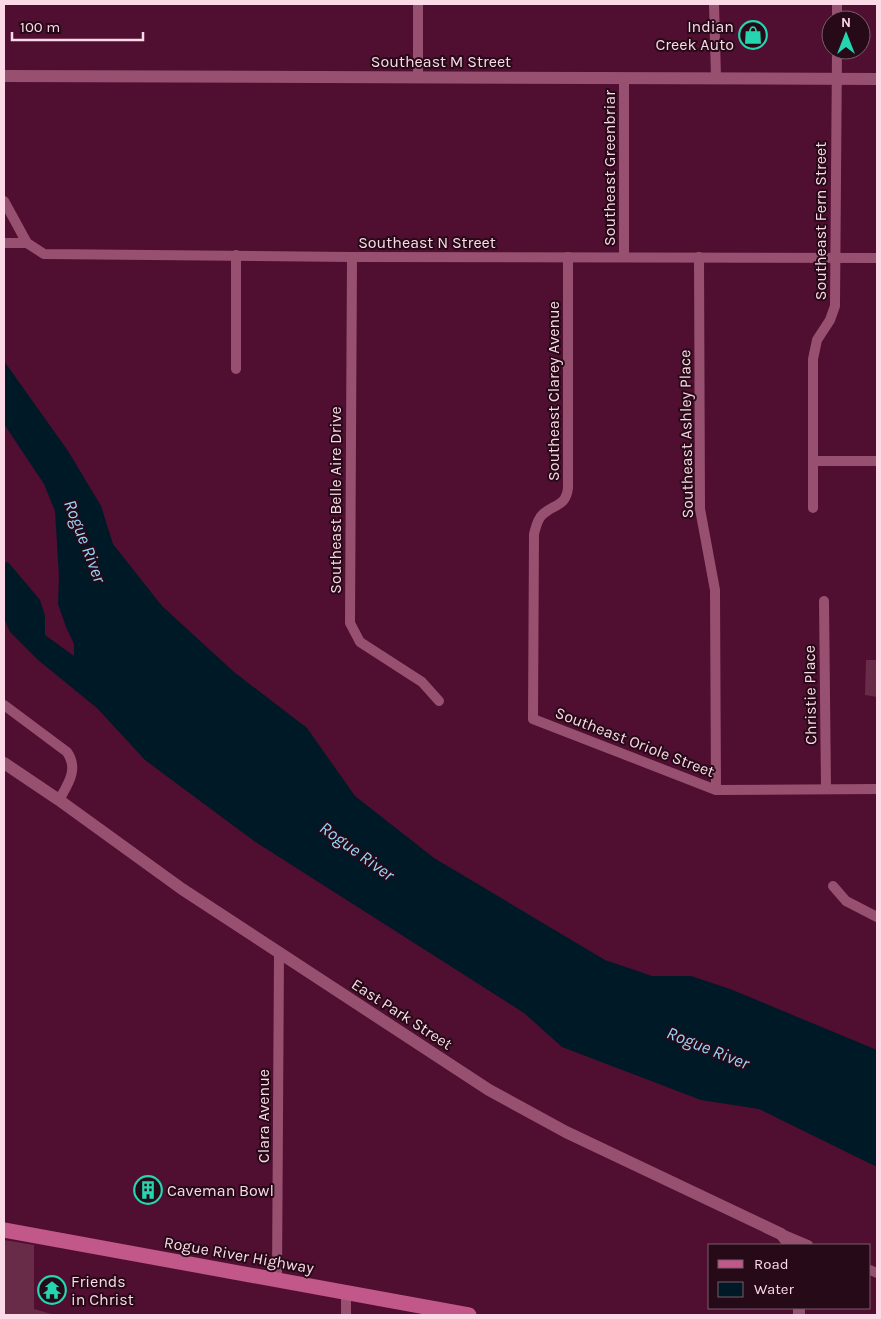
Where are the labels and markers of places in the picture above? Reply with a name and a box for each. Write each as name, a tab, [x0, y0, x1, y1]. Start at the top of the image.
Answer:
place label: Indian Creek Auto	[656, 17, 734, 54]
shop icon: Indian Creek Auto	[738, 20, 768, 50]
building icon: Caveman Bowl	[133, 1175, 163, 1205]
place label: Caveman Bowl	[167, 1181, 274, 1200]
place label: Friends in Christ	[71, 1272, 134, 1309]
temple icon: Friends in Christ	[37, 1275, 67, 1305]

